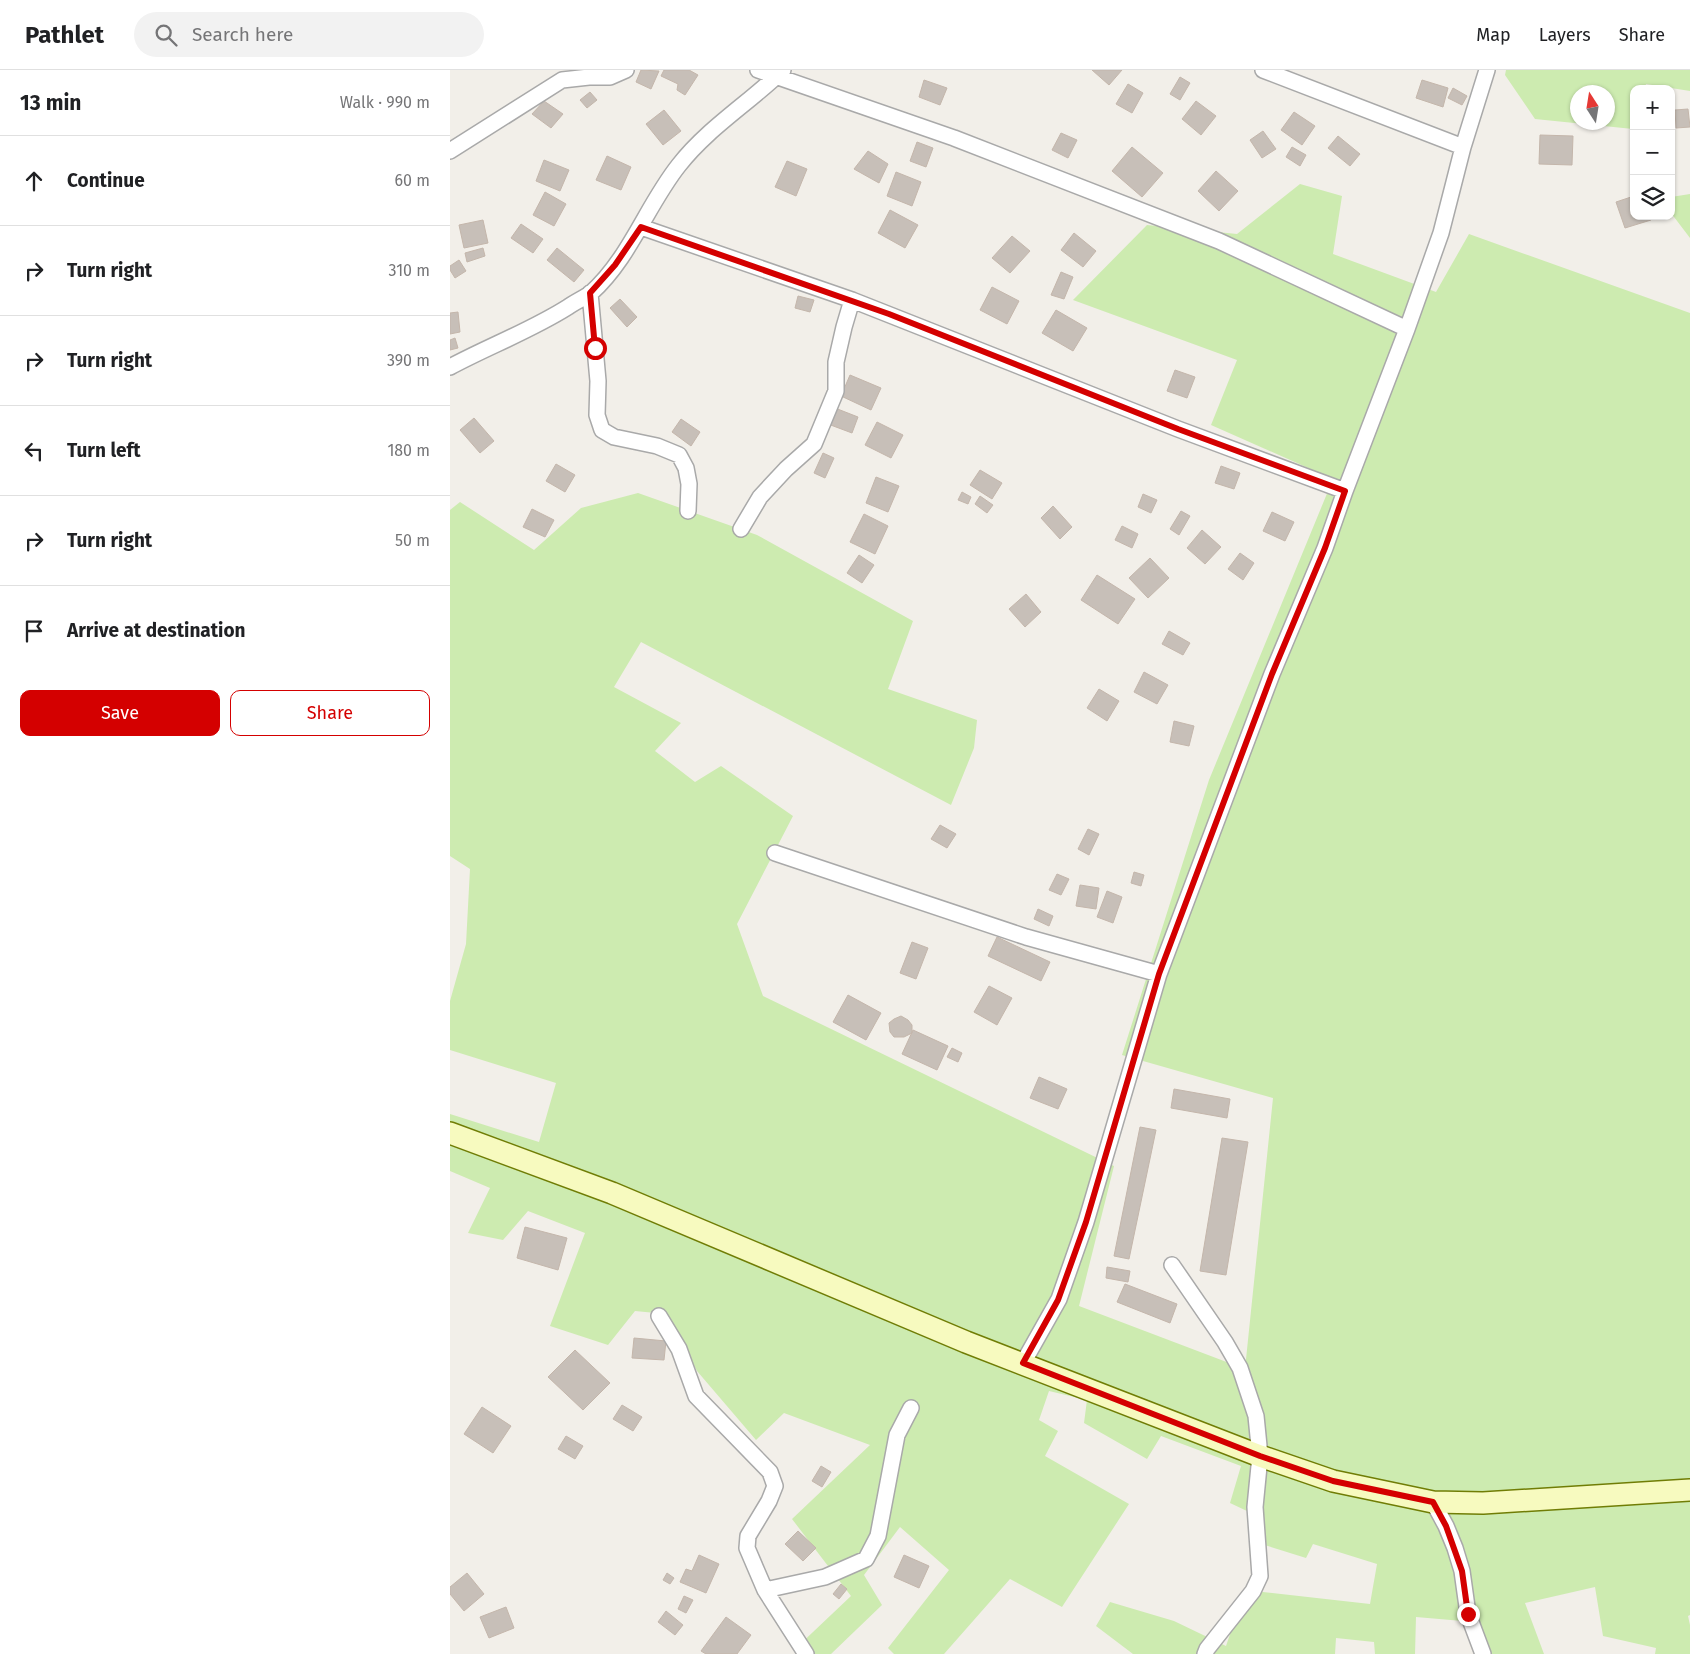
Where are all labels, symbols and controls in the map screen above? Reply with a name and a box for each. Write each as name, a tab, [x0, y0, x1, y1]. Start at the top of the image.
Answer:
search box	[134, 12, 484, 57]
text: Pathlet	[25, 21, 104, 49]
icon: search	[152, 21, 180, 49]
text: Search here	[192, 23, 293, 46]
text: Map	[1476, 24, 1511, 46]
text: Layers	[1539, 24, 1591, 46]
text: Share	[1619, 24, 1665, 46]
north arrow	[1570, 85, 1615, 130]
map controls	[1630, 85, 1675, 220]
button: +	[1630, 85, 1675, 130]
text: 13 min	[20, 90, 81, 116]
text: Walk · 990 m	[340, 93, 430, 112]
button: −	[1630, 130, 1675, 175]
icon: ahead	[20, 167, 48, 195]
text: Continue	[67, 169, 145, 192]
text: 60 m	[395, 171, 430, 190]
button: layers	[1630, 175, 1675, 220]
icon: right	[20, 257, 48, 285]
text: Turn right	[67, 259, 152, 282]
text: 310 m	[389, 261, 430, 280]
route start	[584, 337, 607, 360]
icon: right	[20, 347, 48, 375]
text: Turn right	[67, 349, 152, 372]
text: 390 m	[387, 351, 430, 370]
icon: left	[20, 437, 48, 465]
text: Turn left	[67, 439, 141, 462]
text: 180 m	[387, 441, 430, 460]
icon: right	[20, 527, 48, 555]
text: Turn right	[67, 529, 152, 552]
text: 50 m	[395, 531, 430, 550]
icon: arrive	[20, 617, 48, 645]
text: Arrive at destination	[67, 619, 246, 642]
button: Save	[20, 690, 220, 736]
button: Share	[230, 690, 430, 736]
route end	[1457, 1603, 1480, 1626]

